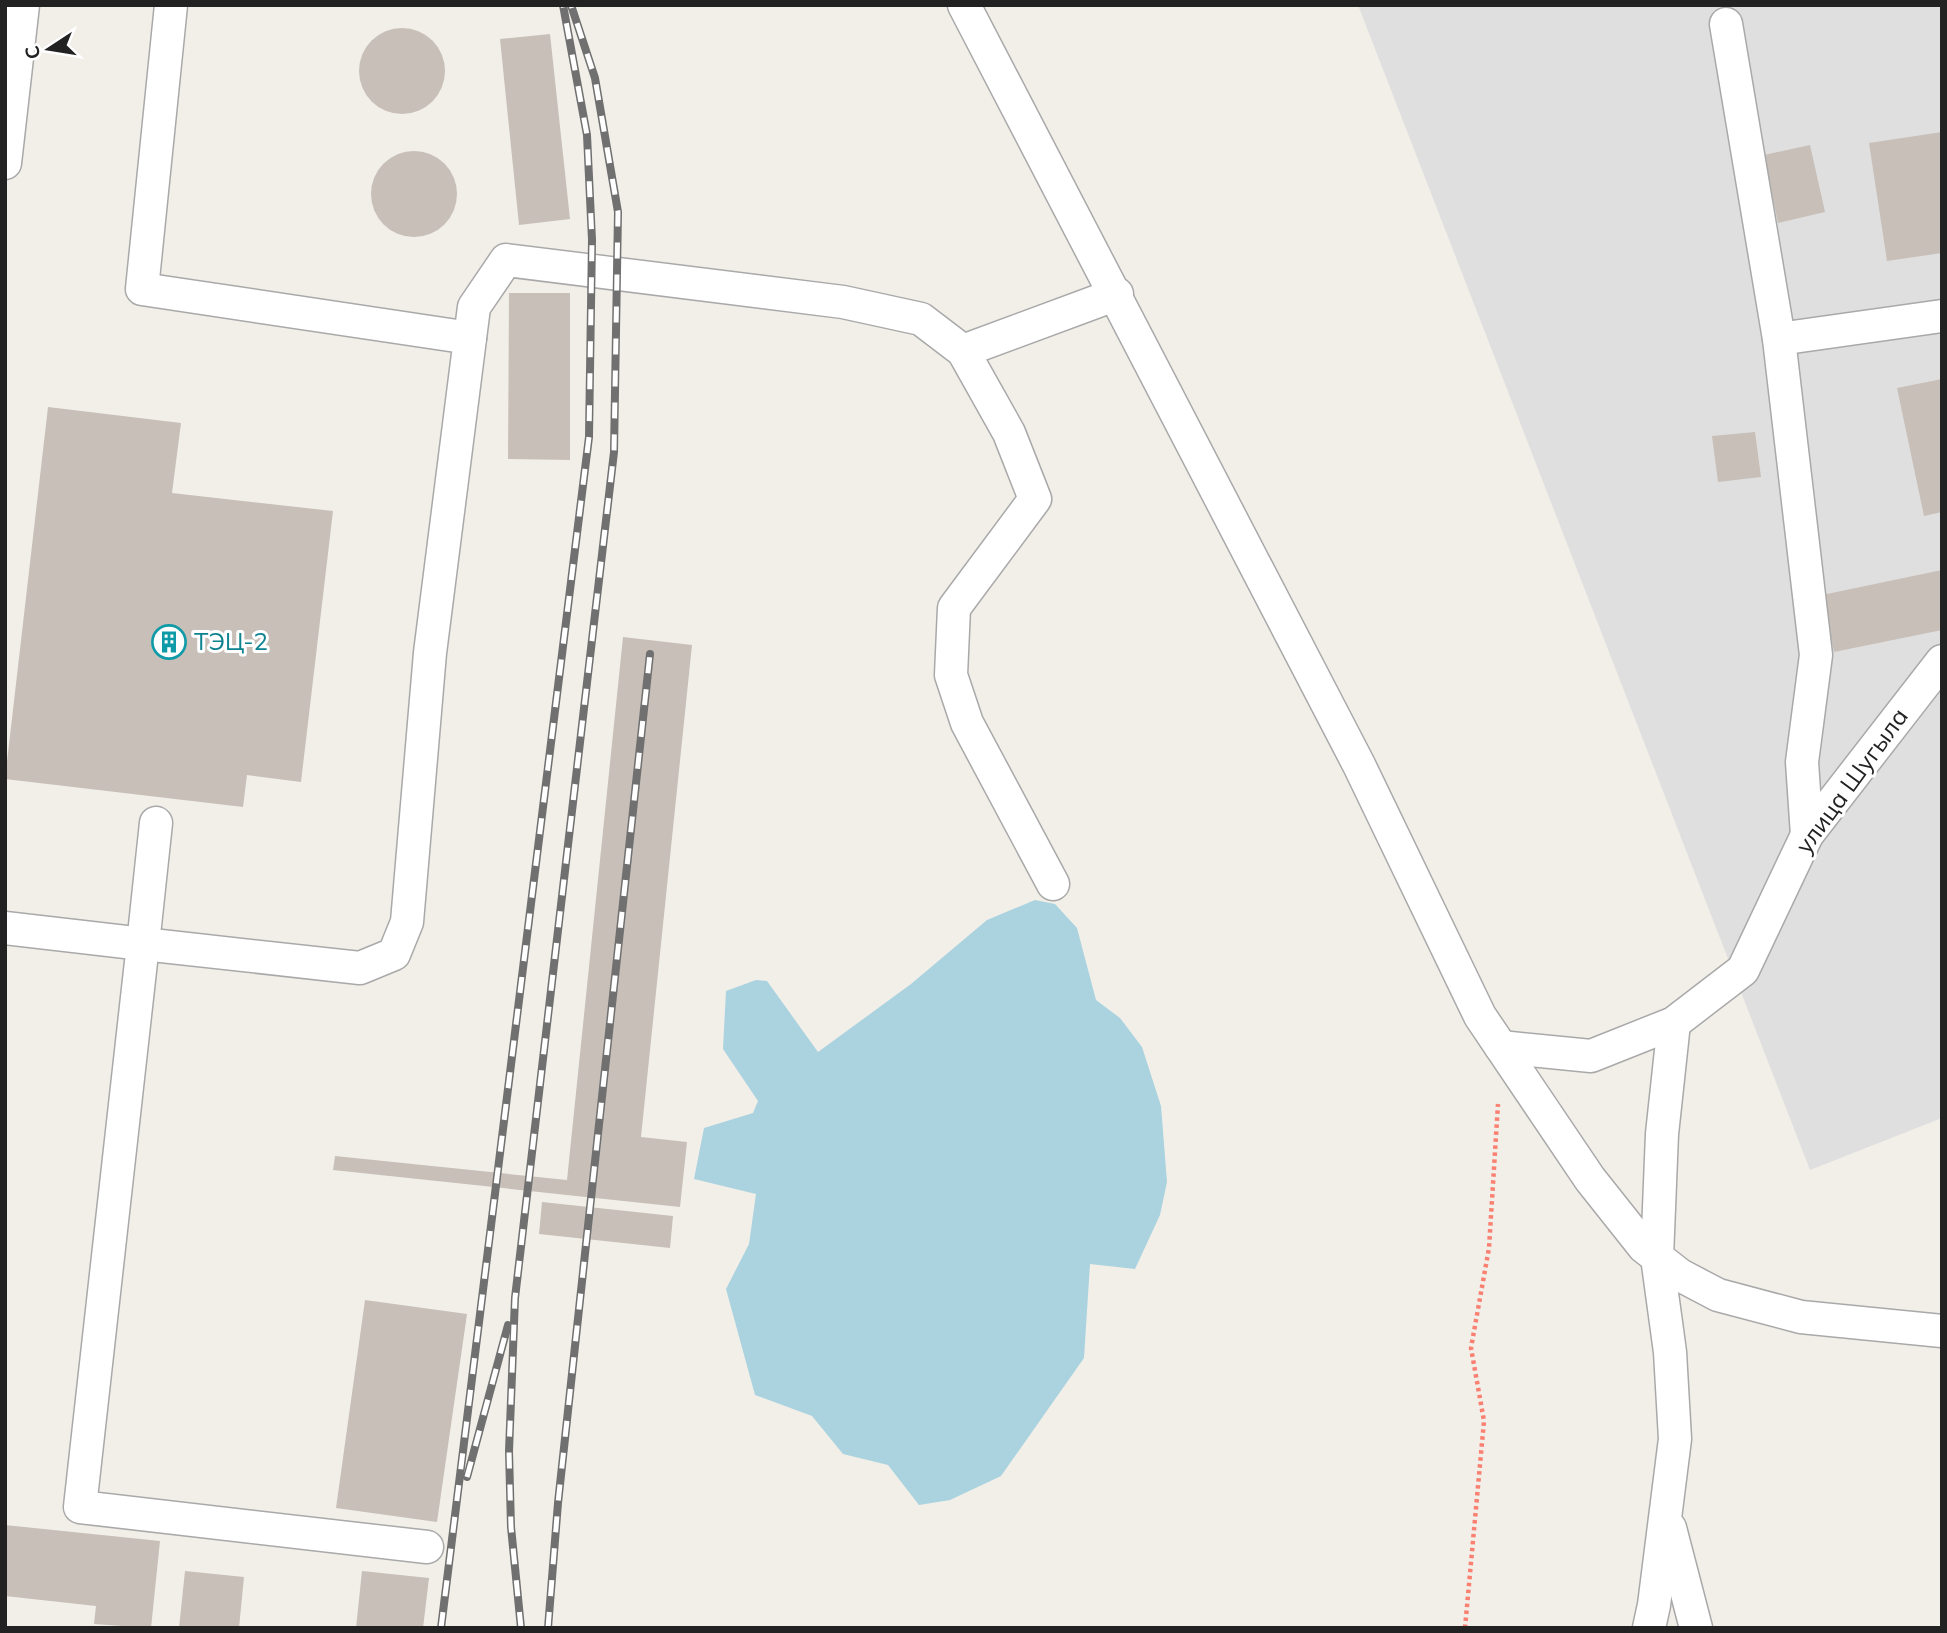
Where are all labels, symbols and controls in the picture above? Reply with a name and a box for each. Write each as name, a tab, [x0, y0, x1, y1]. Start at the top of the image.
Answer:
north arrow	[14, 14, 84, 84]
text: С	[19, 44, 45, 61]
building icon: ТЭЦ-2	[150, 623, 188, 661]
place label: ТЭЦ-2	[194, 626, 268, 656]
street label: улица Шугыла	[1788, 702, 1914, 859]

